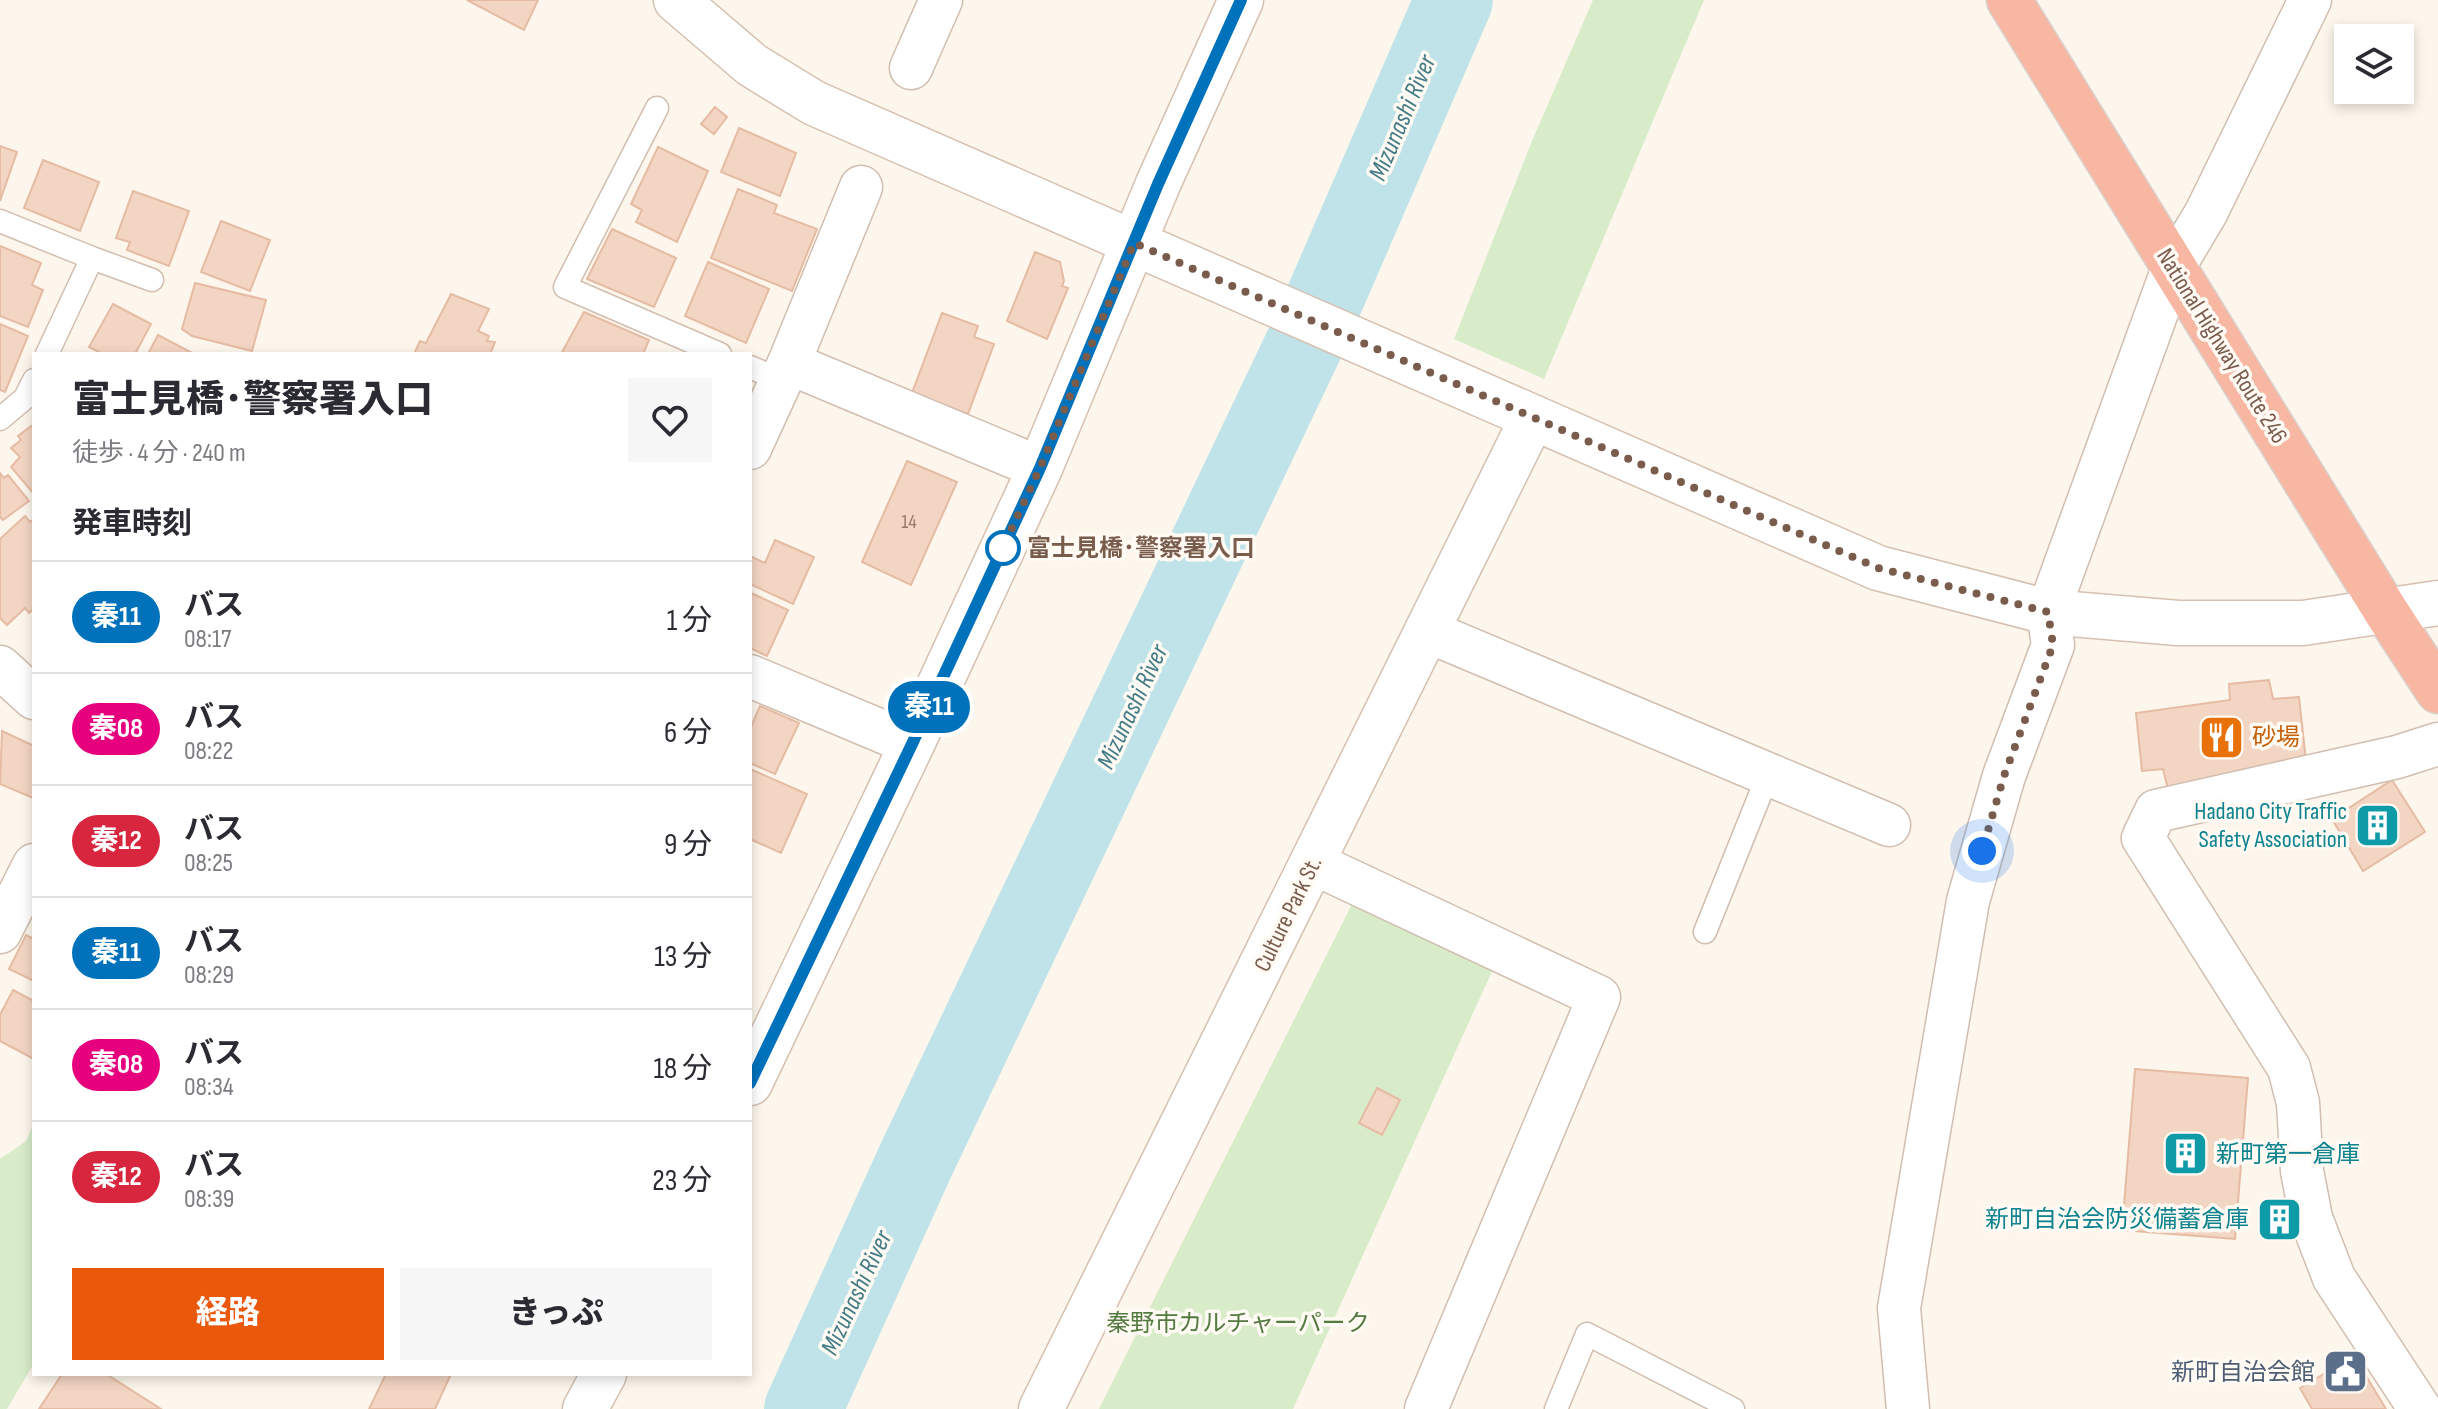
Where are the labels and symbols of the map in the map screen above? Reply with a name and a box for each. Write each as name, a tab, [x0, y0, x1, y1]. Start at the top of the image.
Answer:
water label: Mizunashi River	[1363, 49, 1444, 185]
street label: National Highway Route 246	[2150, 243, 2294, 449]
house number: 14	[901, 510, 917, 534]
marker: 富士見橋･警察署入口	[986, 531, 1020, 565]
place label: 富士見橋･警察署入口	[1027, 534, 1255, 563]
water label: Mizunashi River	[1091, 638, 1176, 774]
line badge: 秦11	[883, 681, 975, 733]
restaurant icon: 砂場	[2197, 713, 2245, 761]
place label: 砂場	[2252, 723, 2300, 752]
place label: Hadano City Traffic Safety Association	[2194, 797, 2347, 854]
building icon: Hadano City Traffic Safety Association	[2354, 801, 2402, 849]
your location	[1962, 831, 2002, 871]
street label: Culture Park St.	[1248, 852, 1328, 976]
building icon: 新町第一倉庫	[2161, 1130, 2209, 1178]
place label: 新町第一倉庫	[2216, 1140, 2360, 1169]
building icon: 新町自治会防災備蓄倉庫	[2256, 1195, 2304, 1243]
place label: 新町自治会防災備蓄倉庫	[1985, 1205, 2249, 1234]
water label: Mizunashi River	[815, 1224, 900, 1360]
park label: 秦野市カルチャーパーク	[1106, 1309, 1370, 1338]
public building icon: 新町自治会館	[2322, 1348, 2370, 1396]
place label: 新町自治会館	[2171, 1358, 2315, 1387]

